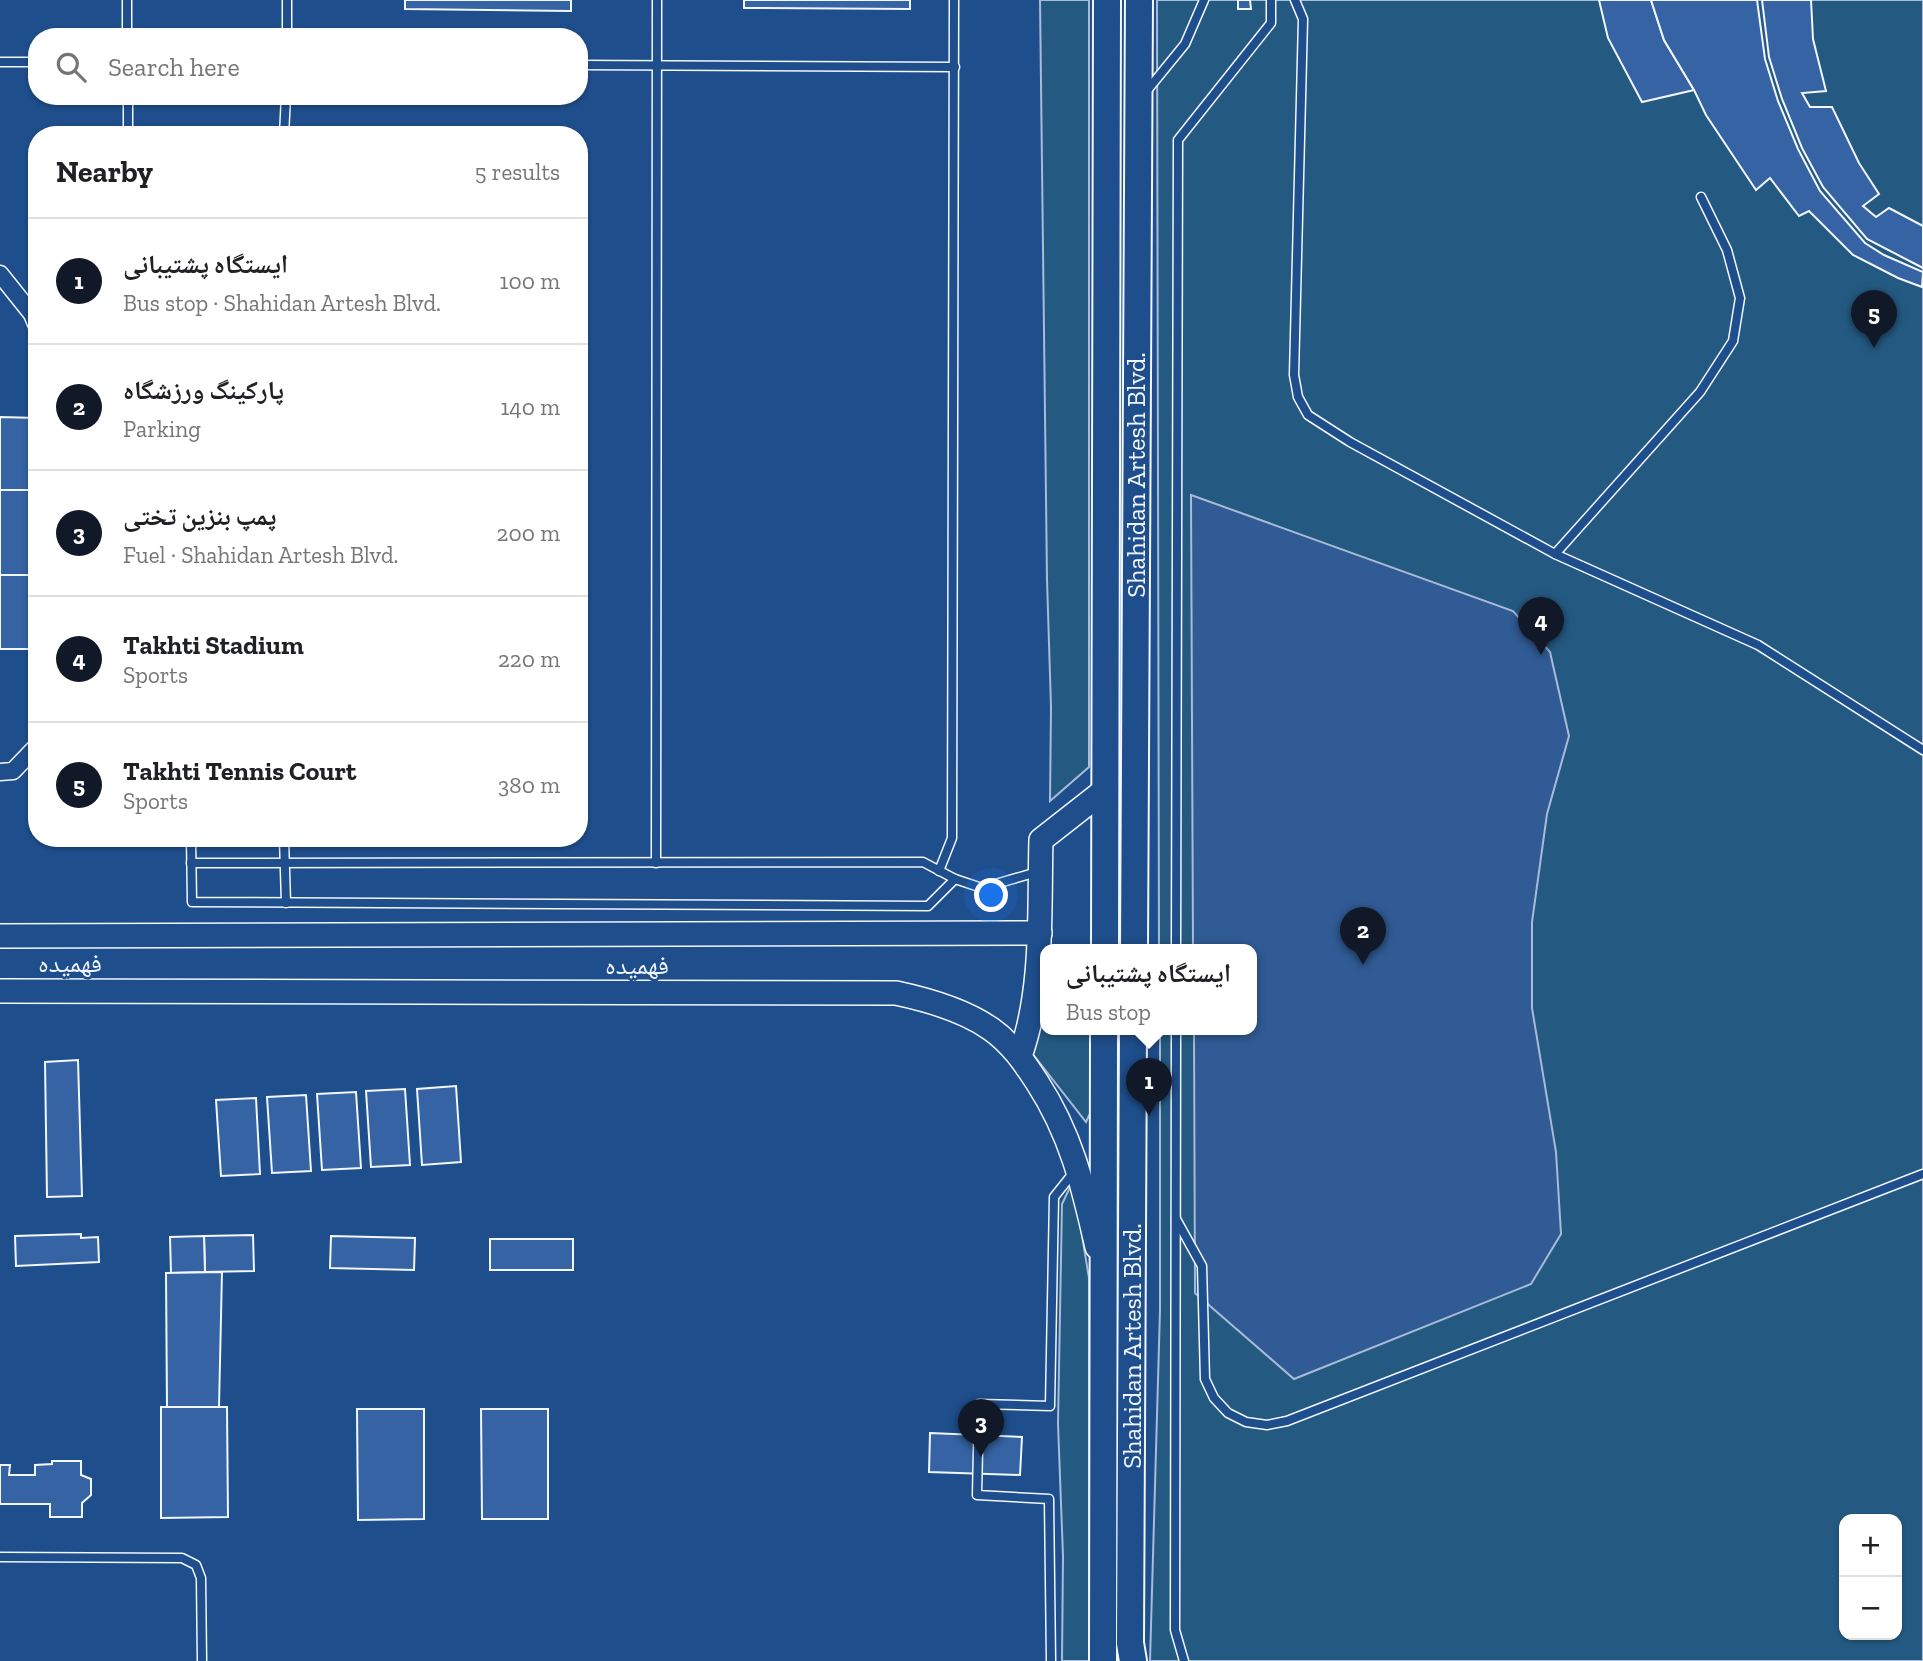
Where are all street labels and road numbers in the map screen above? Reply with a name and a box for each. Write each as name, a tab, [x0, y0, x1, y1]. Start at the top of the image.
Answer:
street label: Shahidan Artesh Blvd.	[1120, 352, 1152, 598]
street label: فهمیده	[38, 947, 102, 979]
street label: فهمیده	[605, 949, 669, 981]
street label: Shahidan Artesh Blvd.	[1116, 1223, 1148, 1469]

